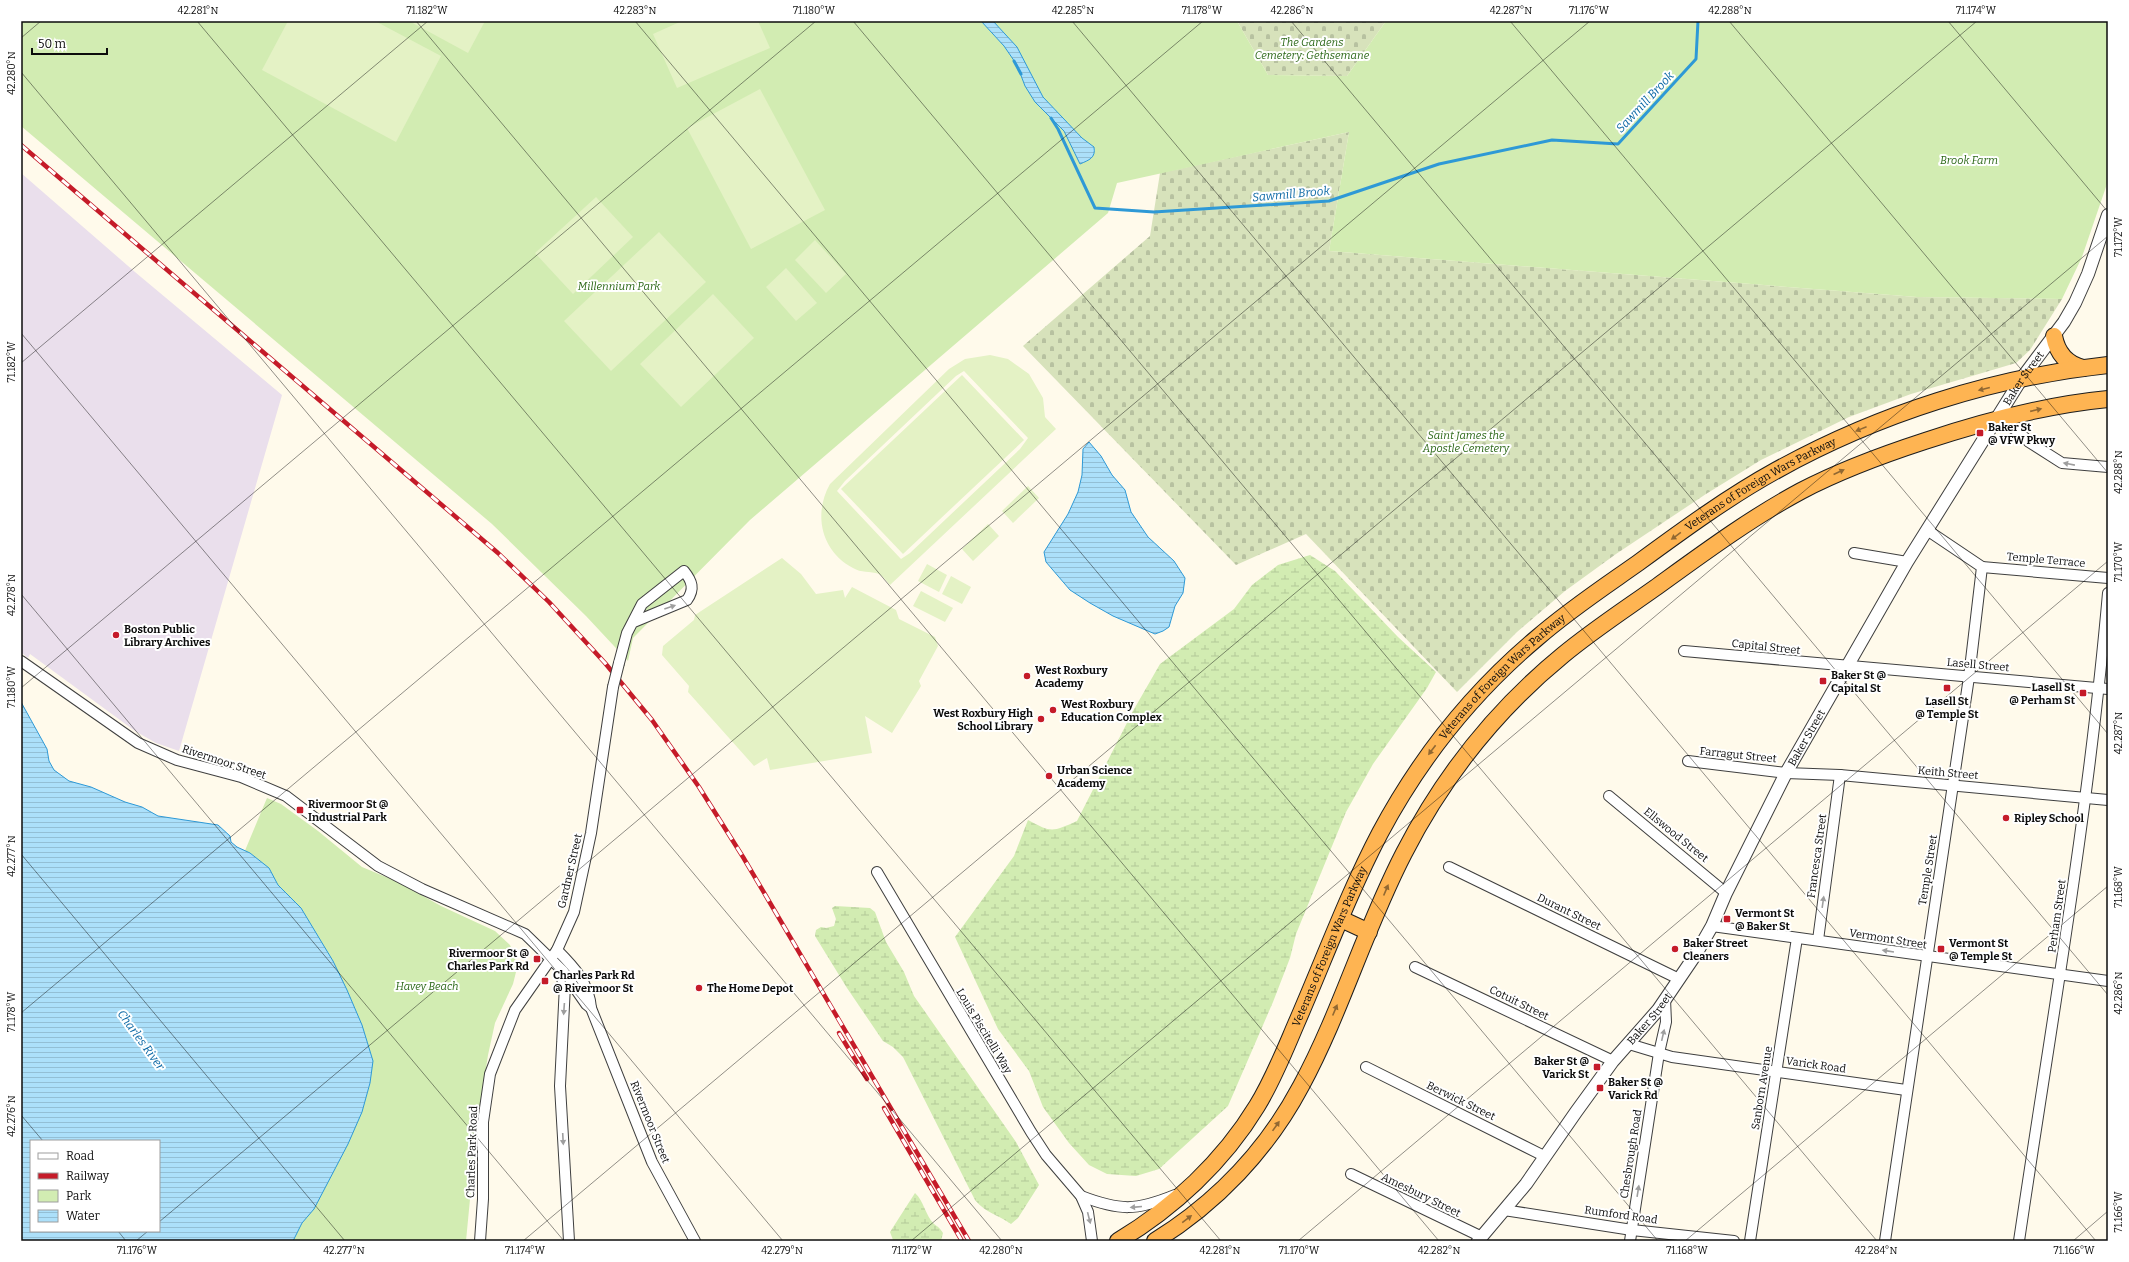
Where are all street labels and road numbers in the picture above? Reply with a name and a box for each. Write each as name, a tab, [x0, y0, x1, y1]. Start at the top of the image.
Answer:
street label: Baker Street	[2000, 348, 2046, 408]
street label: Veterans of Foreign Wars Parkway	[1683, 435, 1838, 533]
street label: Temple Terrace	[2006, 550, 2086, 570]
street label: Veterans of Foreign Wars Parkway	[1436, 611, 1568, 742]
street label: Capital Street	[1731, 637, 1801, 657]
street label: Lasell Street	[1946, 656, 2010, 674]
street label: Baker Street	[1785, 707, 1828, 768]
street label: Rivermoor Street	[180, 742, 268, 782]
street label: Farragut Street	[1699, 744, 1777, 766]
street label: Keith Street	[1917, 764, 1979, 782]
street label: Ellswood Street	[1641, 805, 1711, 865]
street label: Francesca Street	[1805, 813, 1829, 899]
street label: Gardner Street	[555, 832, 585, 910]
street label: Temple Street	[1916, 834, 1940, 906]
street label: Veterans of Foreign Wars Parkway	[1289, 864, 1369, 1028]
street label: Perham Street	[2045, 879, 2069, 953]
street label: Durant Street	[1535, 891, 1603, 933]
street label: Vermont Street	[1848, 926, 1928, 952]
street label: Cotuit Street	[1487, 983, 1551, 1023]
street label: Louis Piscitelli Way	[953, 986, 1015, 1076]
street label: Baker Street	[1624, 990, 1674, 1047]
street label: Sanborn Avenue	[1749, 1045, 1775, 1131]
street label: Varick Road	[1785, 1054, 1847, 1076]
street label: Rivermoor Street	[628, 1079, 672, 1165]
street label: Berwick Street	[1425, 1079, 1498, 1123]
street label: Charles Park Road	[464, 1105, 480, 1198]
street label: Chesbrough Road	[1618, 1108, 1645, 1199]
street label: Amesbury Street	[1379, 1170, 1463, 1220]
street label: Rumford Road	[1584, 1203, 1659, 1227]

